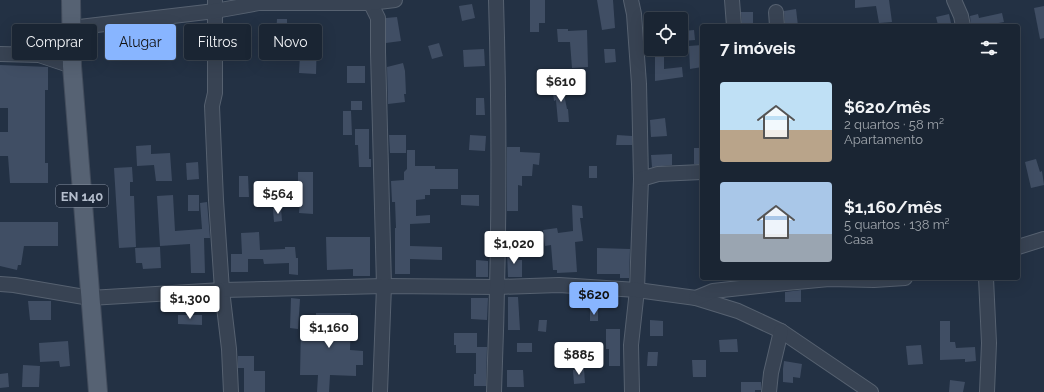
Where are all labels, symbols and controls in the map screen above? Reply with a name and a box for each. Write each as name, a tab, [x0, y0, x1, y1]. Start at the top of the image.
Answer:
map controls	[644, 12, 688, 56]
button: locate	[644, 12, 688, 56]
chip: Comprar	[12, 24, 97, 60]
chip: Alugar	[105, 24, 176, 60]
chip: Filtros	[184, 24, 251, 60]
chip: Novo	[259, 24, 322, 60]
icon: filters	[978, 37, 1000, 59]
text: 7 imóveis	[720, 38, 796, 58]
pin: $610	[537, 69, 585, 103]
text: $610	[546, 74, 576, 89]
text: $620/mês	[844, 97, 931, 117]
icon: home	[752, 98, 800, 146]
text: 2 quartos · 58 m²	[844, 117, 944, 132]
text: Apartamento	[844, 132, 923, 147]
pin: $564	[254, 181, 302, 215]
road number: EN 140	[56, 185, 108, 207]
text: $564	[263, 186, 293, 201]
text: $1,160/mês	[844, 197, 942, 217]
icon: home	[752, 198, 800, 246]
text: 5 quartos · 138 m²	[844, 217, 950, 232]
pin: $1,020	[481, 231, 547, 265]
text: Casa	[844, 232, 873, 247]
text: $1,020	[494, 236, 534, 251]
pin: $620	[570, 282, 618, 316]
pin: $1,300	[157, 286, 223, 320]
text: $620	[578, 287, 610, 302]
text: $1,300	[170, 291, 210, 306]
pin: $1,160	[296, 315, 362, 349]
text: $1,160	[309, 320, 349, 335]
pin: $885	[555, 342, 603, 376]
text: $885	[563, 347, 595, 362]

